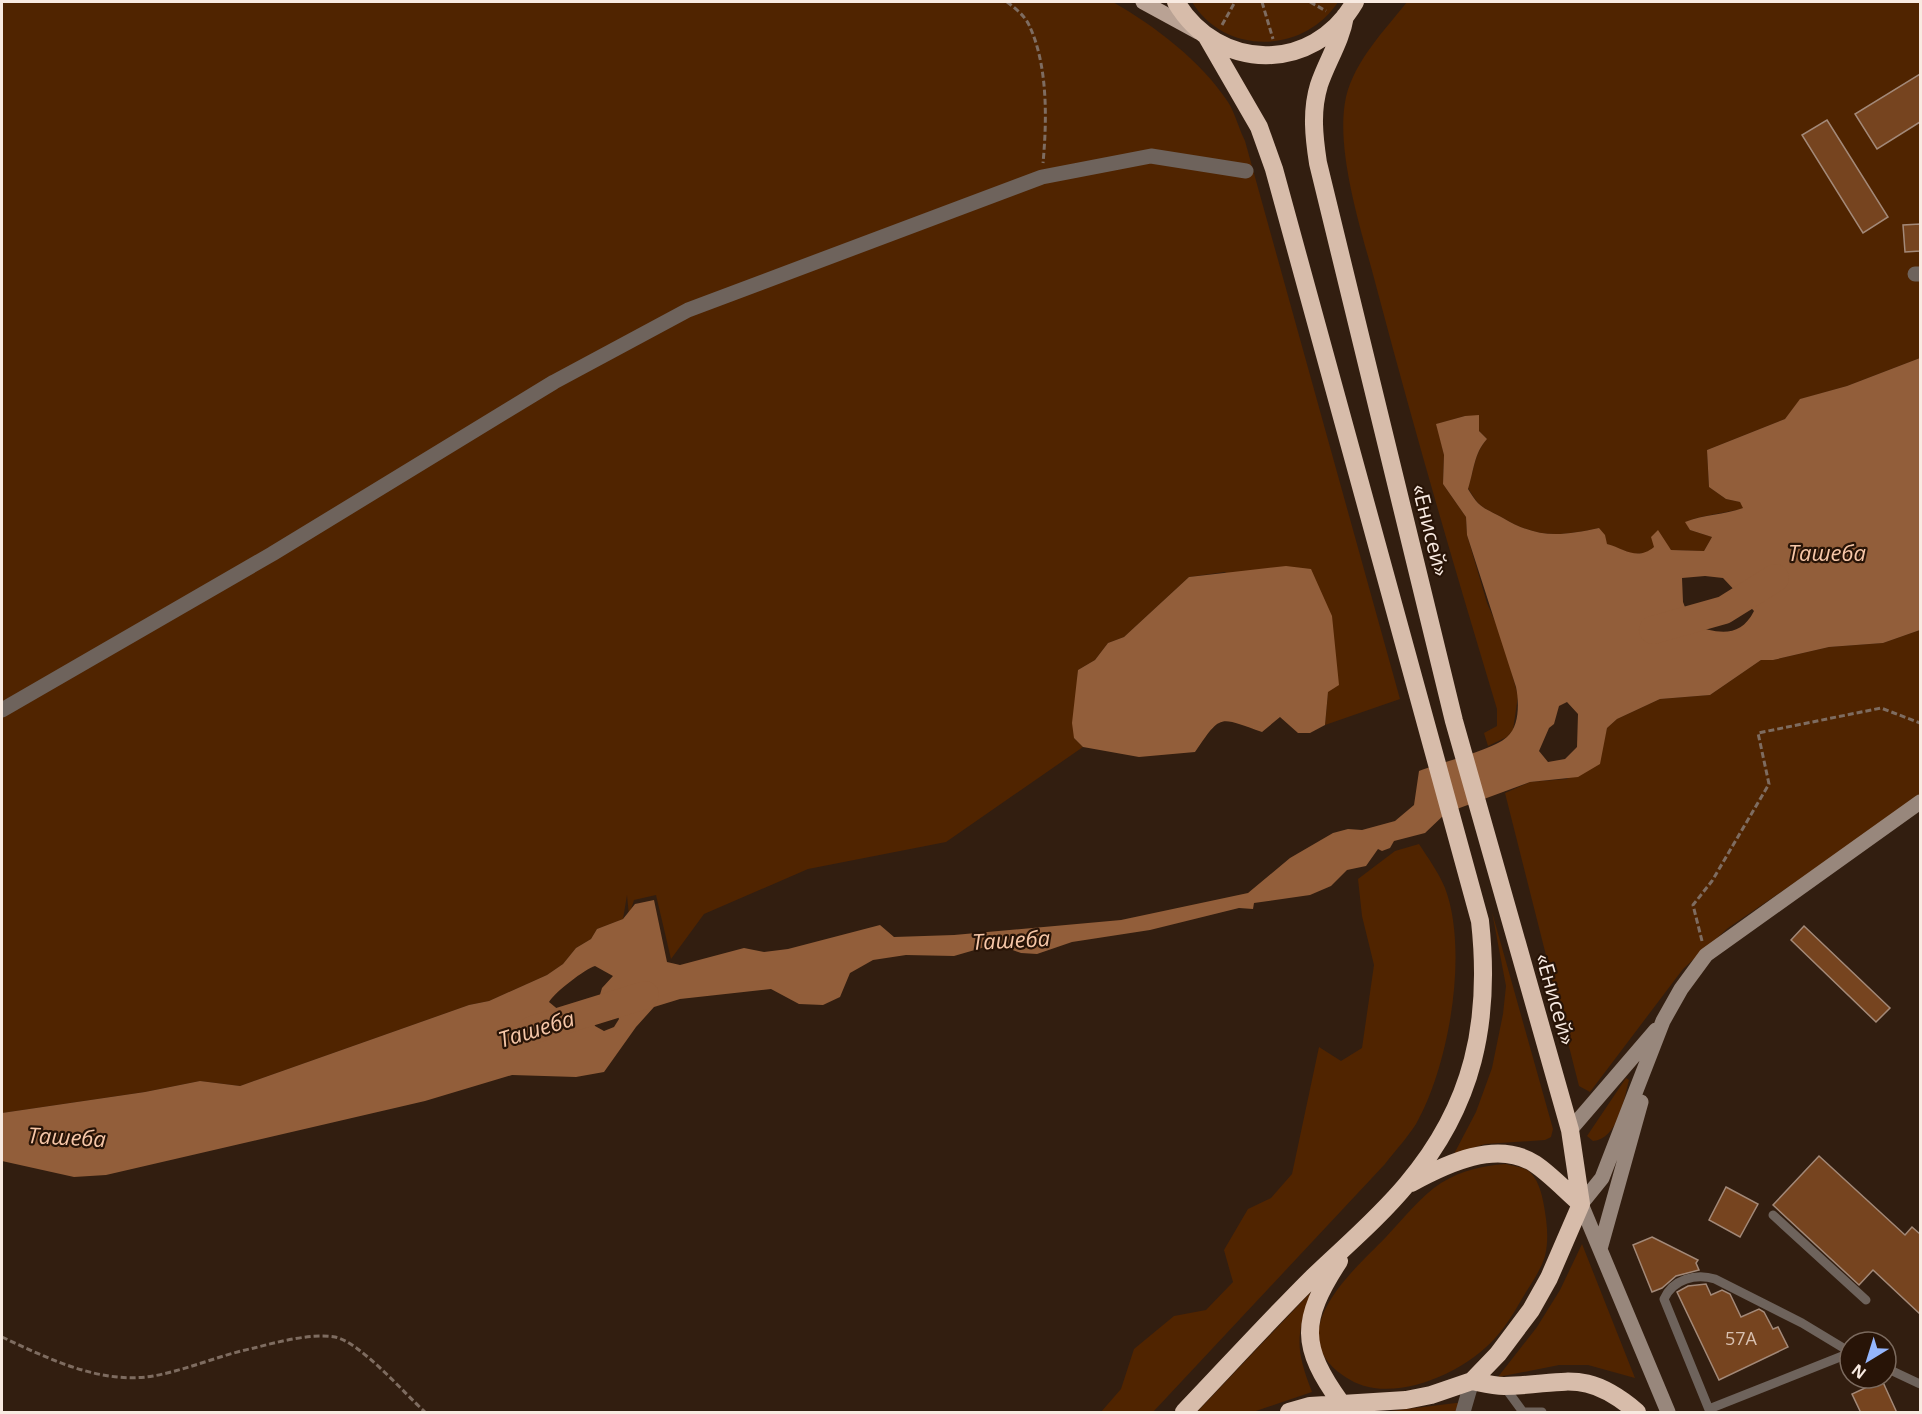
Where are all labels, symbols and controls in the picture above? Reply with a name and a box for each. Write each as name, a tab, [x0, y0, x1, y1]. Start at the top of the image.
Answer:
street label: «Енисей»	[1406, 481, 1456, 579]
water label: Ташеба	[1788, 537, 1866, 567]
water label: Ташеба	[971, 922, 1051, 956]
street label: «Енисей»	[1530, 950, 1582, 1048]
water label: Ташеба	[494, 1002, 578, 1054]
water label: Ташеба	[27, 1119, 107, 1153]
house number: 57А	[1725, 1326, 1758, 1350]
north arrow	[1838, 1330, 1898, 1390]
text: N	[1847, 1359, 1871, 1384]

